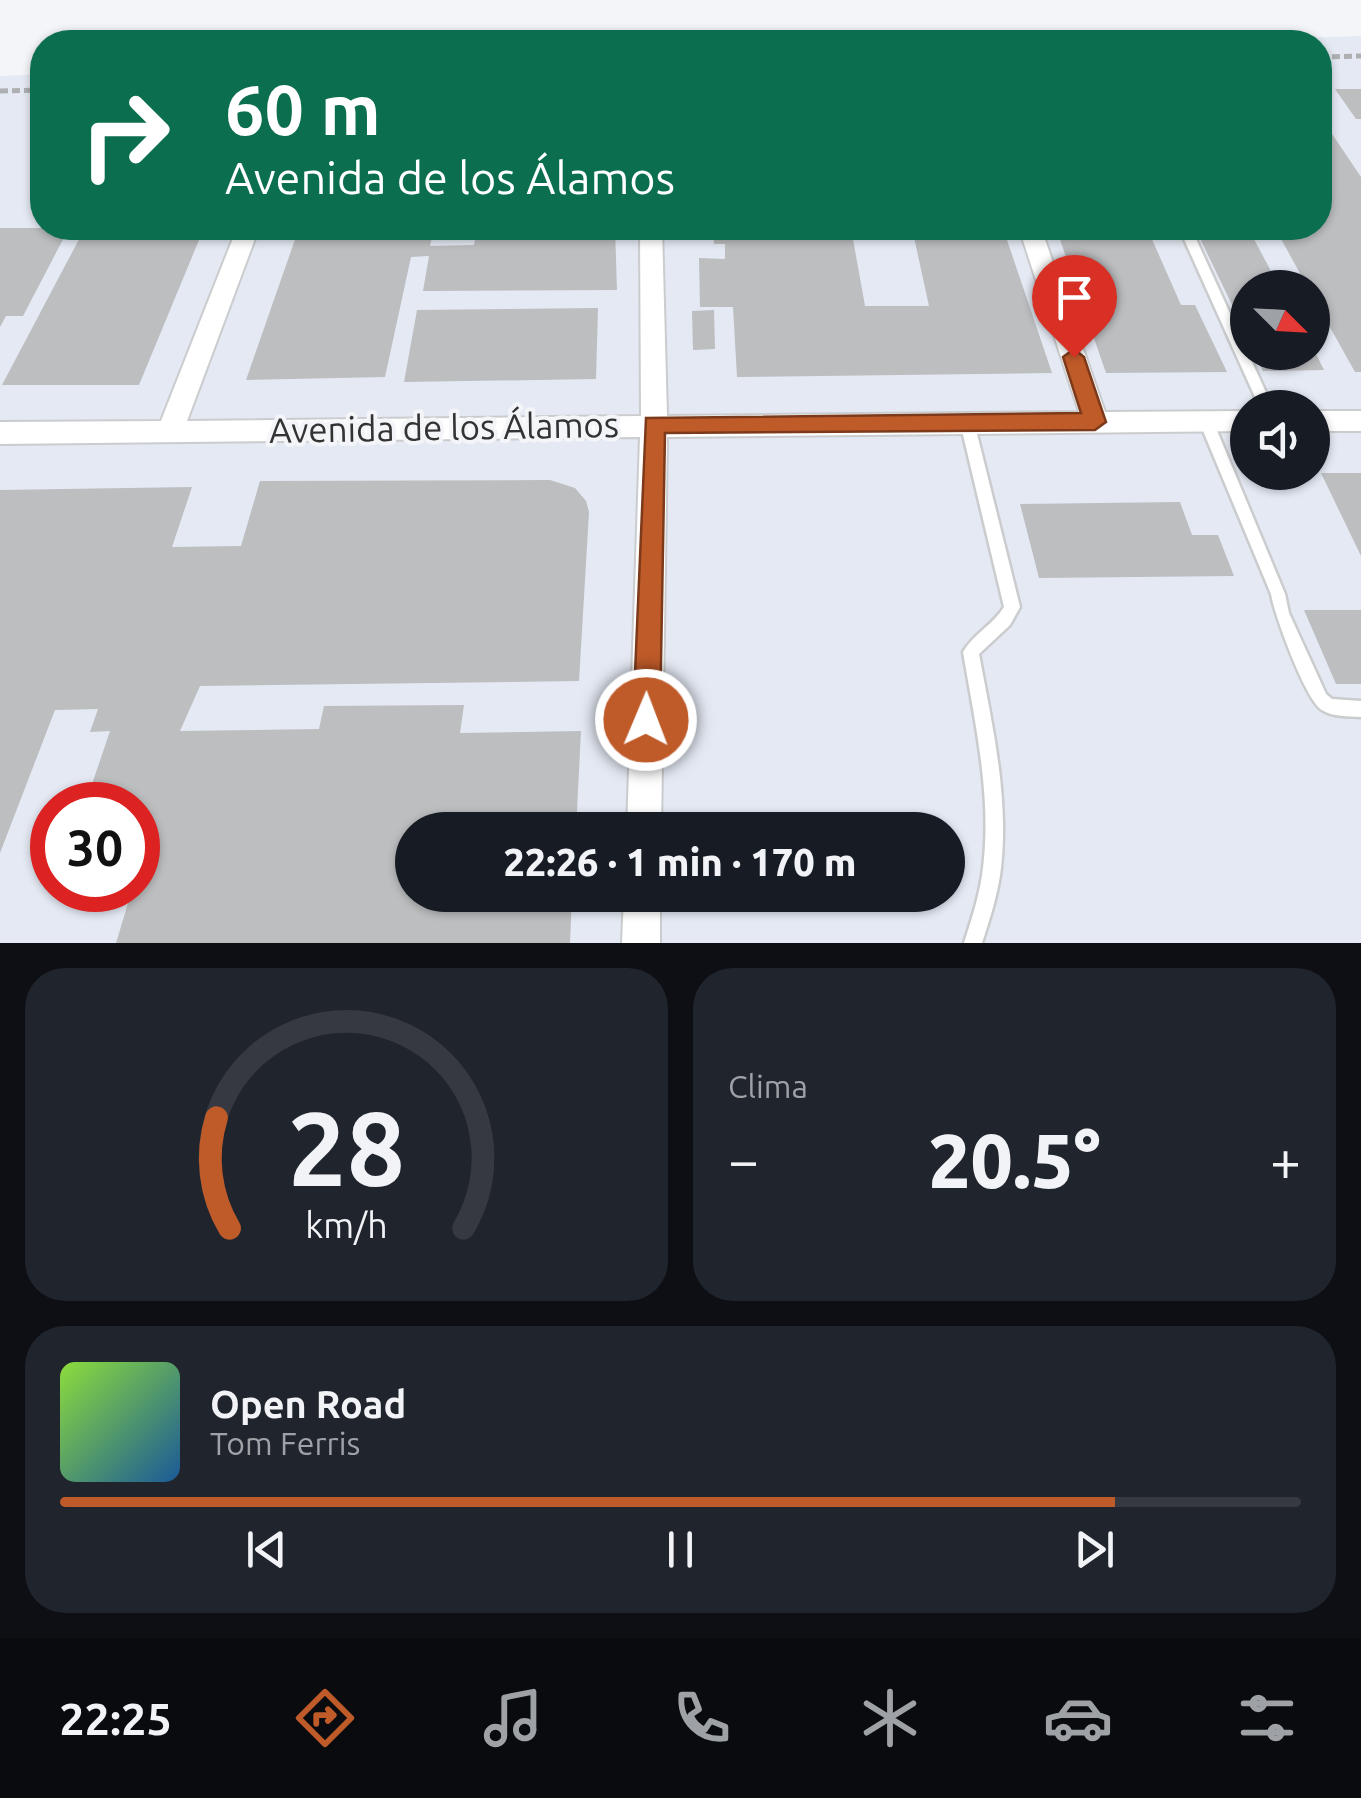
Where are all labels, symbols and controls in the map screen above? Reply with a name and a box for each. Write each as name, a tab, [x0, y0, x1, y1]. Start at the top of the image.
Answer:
icon: right	[60, 70, 190, 200]
text: 60 m	[225, 70, 381, 148]
text: Avenida de los Álamos	[225, 152, 675, 203]
pin	[1032, 255, 1117, 358]
icon: arrive	[1047, 270, 1102, 325]
north arrow	[1230, 270, 1330, 370]
map controls	[1230, 270, 1330, 490]
button: sound	[1230, 390, 1330, 490]
street label: Avenida de los Álamos	[269, 403, 619, 450]
position arrow	[594, 668, 698, 772]
speed limit sign: 30	[30, 782, 160, 912]
text: 22:26 · 1 min · 170 m	[503, 841, 857, 883]
text: Clima	[728, 1068, 808, 1104]
text: 28	[288, 1089, 405, 1206]
text: 20.5°	[928, 1118, 1101, 1202]
text: −	[728, 1129, 759, 1190]
text: +	[1270, 1129, 1301, 1190]
text: km/h	[305, 1205, 388, 1245]
text: Open Road	[210, 1383, 406, 1425]
text: Tom Ferris	[210, 1425, 360, 1461]
icon: previous	[239, 1522, 294, 1577]
icon: pause	[653, 1522, 708, 1577]
icon: next	[1067, 1522, 1122, 1577]
icon: directions	[290, 1683, 360, 1753]
icon: music	[478, 1683, 548, 1753]
icon: phone	[667, 1683, 737, 1753]
icon: climate	[855, 1683, 925, 1753]
icon: car	[1043, 1683, 1113, 1753]
icon: filters	[1232, 1683, 1302, 1753]
text: 22:25	[59, 1693, 172, 1744]

